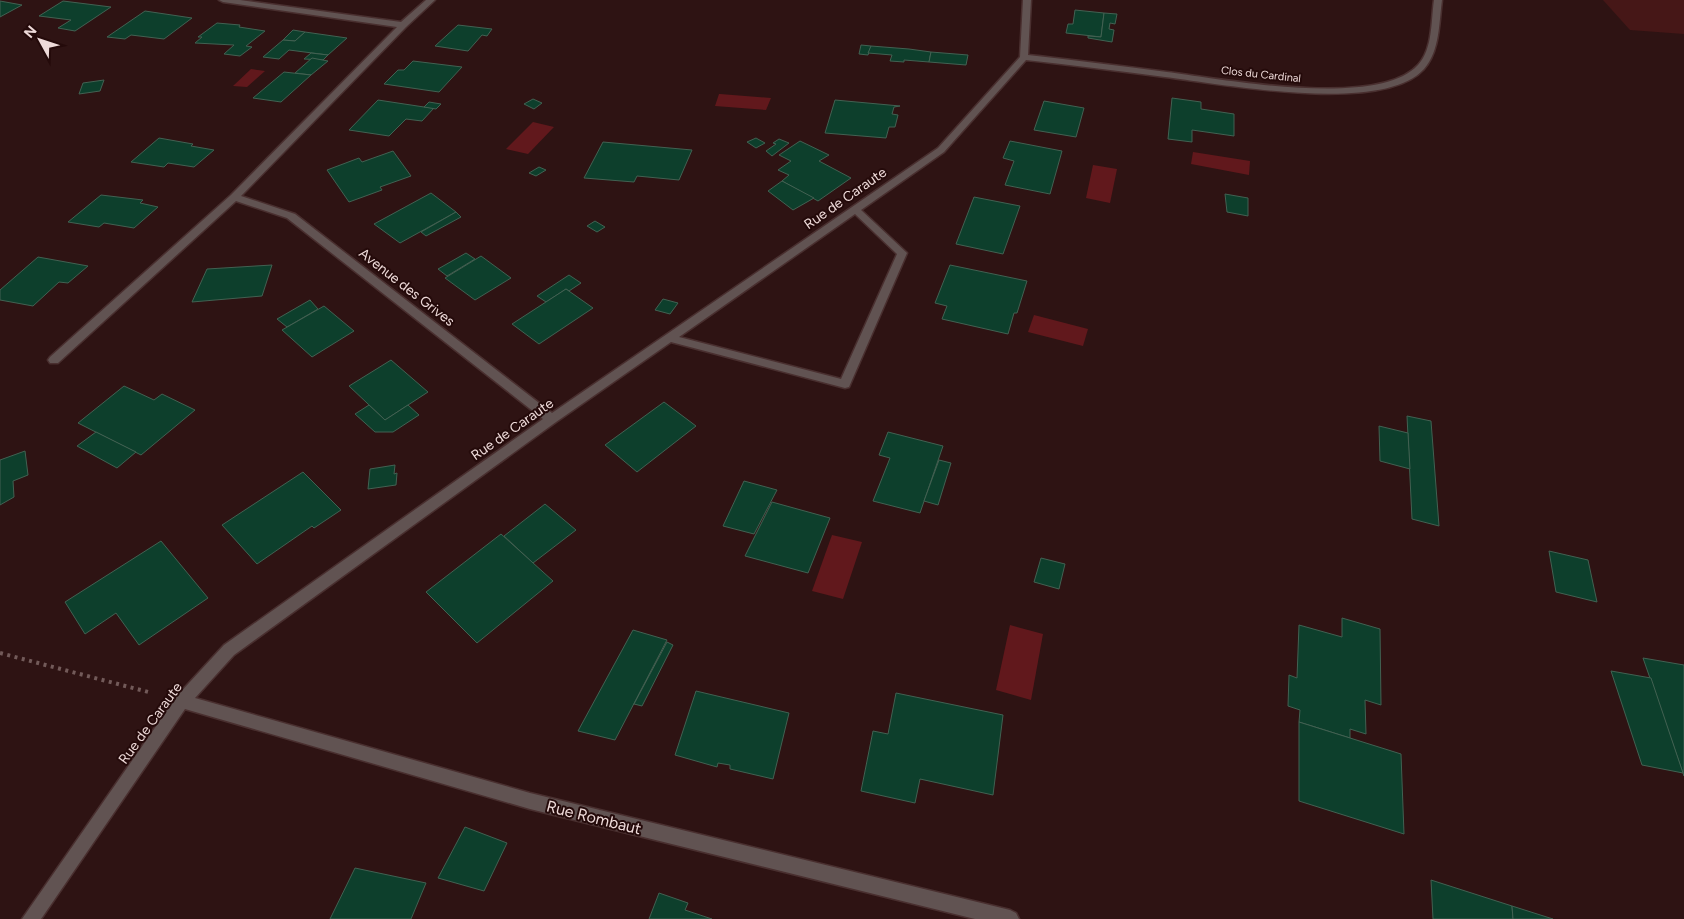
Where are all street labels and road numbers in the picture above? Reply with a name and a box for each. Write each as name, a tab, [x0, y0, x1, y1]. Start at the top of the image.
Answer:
street label: Clos du Cardinal	[1220, 64, 1302, 85]
street label: Rue de Caraute	[801, 163, 890, 233]
street label: Avenue des Grives	[356, 245, 458, 330]
street label: Rue de Caraute	[468, 394, 557, 464]
street label: Rue de Caraute	[115, 679, 186, 767]
street label: Rue Rombaut	[544, 797, 643, 838]

